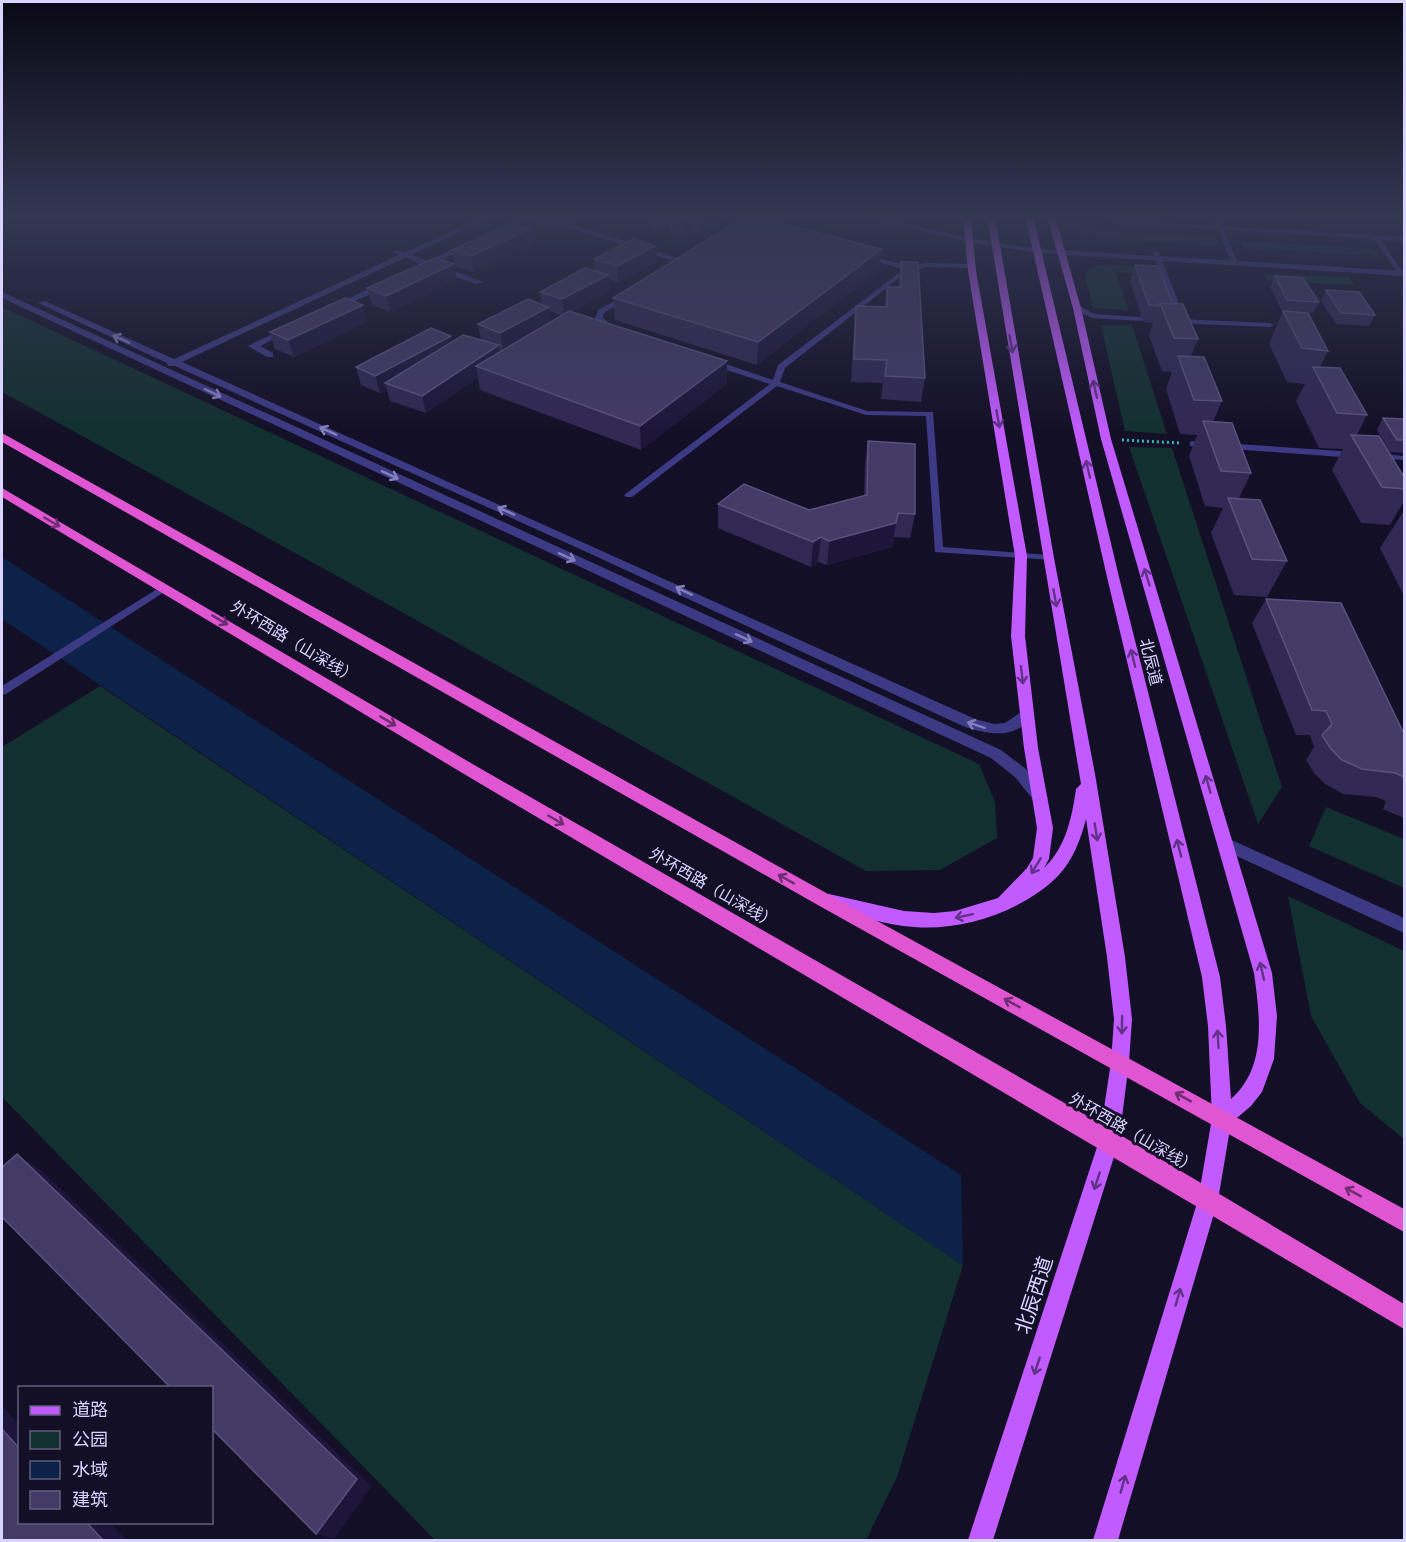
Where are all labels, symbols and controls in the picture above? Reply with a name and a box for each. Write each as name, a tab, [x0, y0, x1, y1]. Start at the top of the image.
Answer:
one-way arrow	[113, 332, 131, 344]
one-way arrow	[1006, 334, 1017, 354]
one-way arrow	[1088, 380, 1100, 399]
one-way arrow	[204, 388, 222, 400]
one-way arrow	[992, 409, 1003, 428]
one-way arrow	[320, 425, 338, 436]
one-way arrow	[1082, 459, 1093, 479]
one-way arrow	[381, 470, 399, 481]
one-way arrow	[498, 504, 516, 516]
one-way arrow	[43, 516, 60, 528]
one-way arrow	[558, 551, 576, 563]
one-way arrow	[1141, 568, 1152, 587]
one-way arrow	[675, 585, 693, 597]
one-way arrow	[1050, 588, 1061, 608]
street label: 外环西路（山深线）	[227, 597, 361, 687]
one-way arrow	[211, 615, 228, 627]
one-way arrow	[735, 633, 753, 645]
street label: 北辰道	[1136, 636, 1166, 688]
one-way arrow	[1127, 649, 1139, 668]
one-way arrow	[1017, 664, 1028, 684]
one-way arrow	[379, 715, 396, 727]
one-way arrow	[967, 718, 986, 729]
one-way arrow	[1202, 775, 1213, 794]
one-way arrow	[547, 814, 564, 826]
one-way arrow	[1091, 822, 1102, 841]
one-way arrow	[1173, 839, 1185, 858]
street label: 外环西路（山深线）	[646, 844, 780, 932]
one-way arrow	[1030, 857, 1042, 874]
one-way arrow	[778, 873, 795, 885]
one-way arrow	[954, 911, 974, 922]
one-way arrow	[1255, 962, 1267, 981]
one-way arrow	[1004, 997, 1022, 1008]
one-way arrow	[1116, 1014, 1128, 1034]
one-way arrow	[1212, 1029, 1223, 1049]
street label: 外环西路（山深线）	[1066, 1089, 1200, 1177]
one-way arrow	[1175, 1091, 1192, 1103]
one-way arrow	[1090, 1171, 1101, 1190]
one-way arrow	[1345, 1186, 1363, 1197]
street label: 北辰西道	[1010, 1253, 1058, 1337]
one-way arrow	[1173, 1288, 1184, 1307]
one-way arrow	[1031, 1356, 1042, 1375]
legend	[18, 1386, 213, 1524]
text: 道路	[72, 1399, 108, 1420]
text: 公园	[72, 1429, 108, 1450]
text: 水域	[72, 1459, 108, 1480]
one-way arrow	[1118, 1475, 1129, 1494]
text: 建筑	[72, 1489, 108, 1510]

